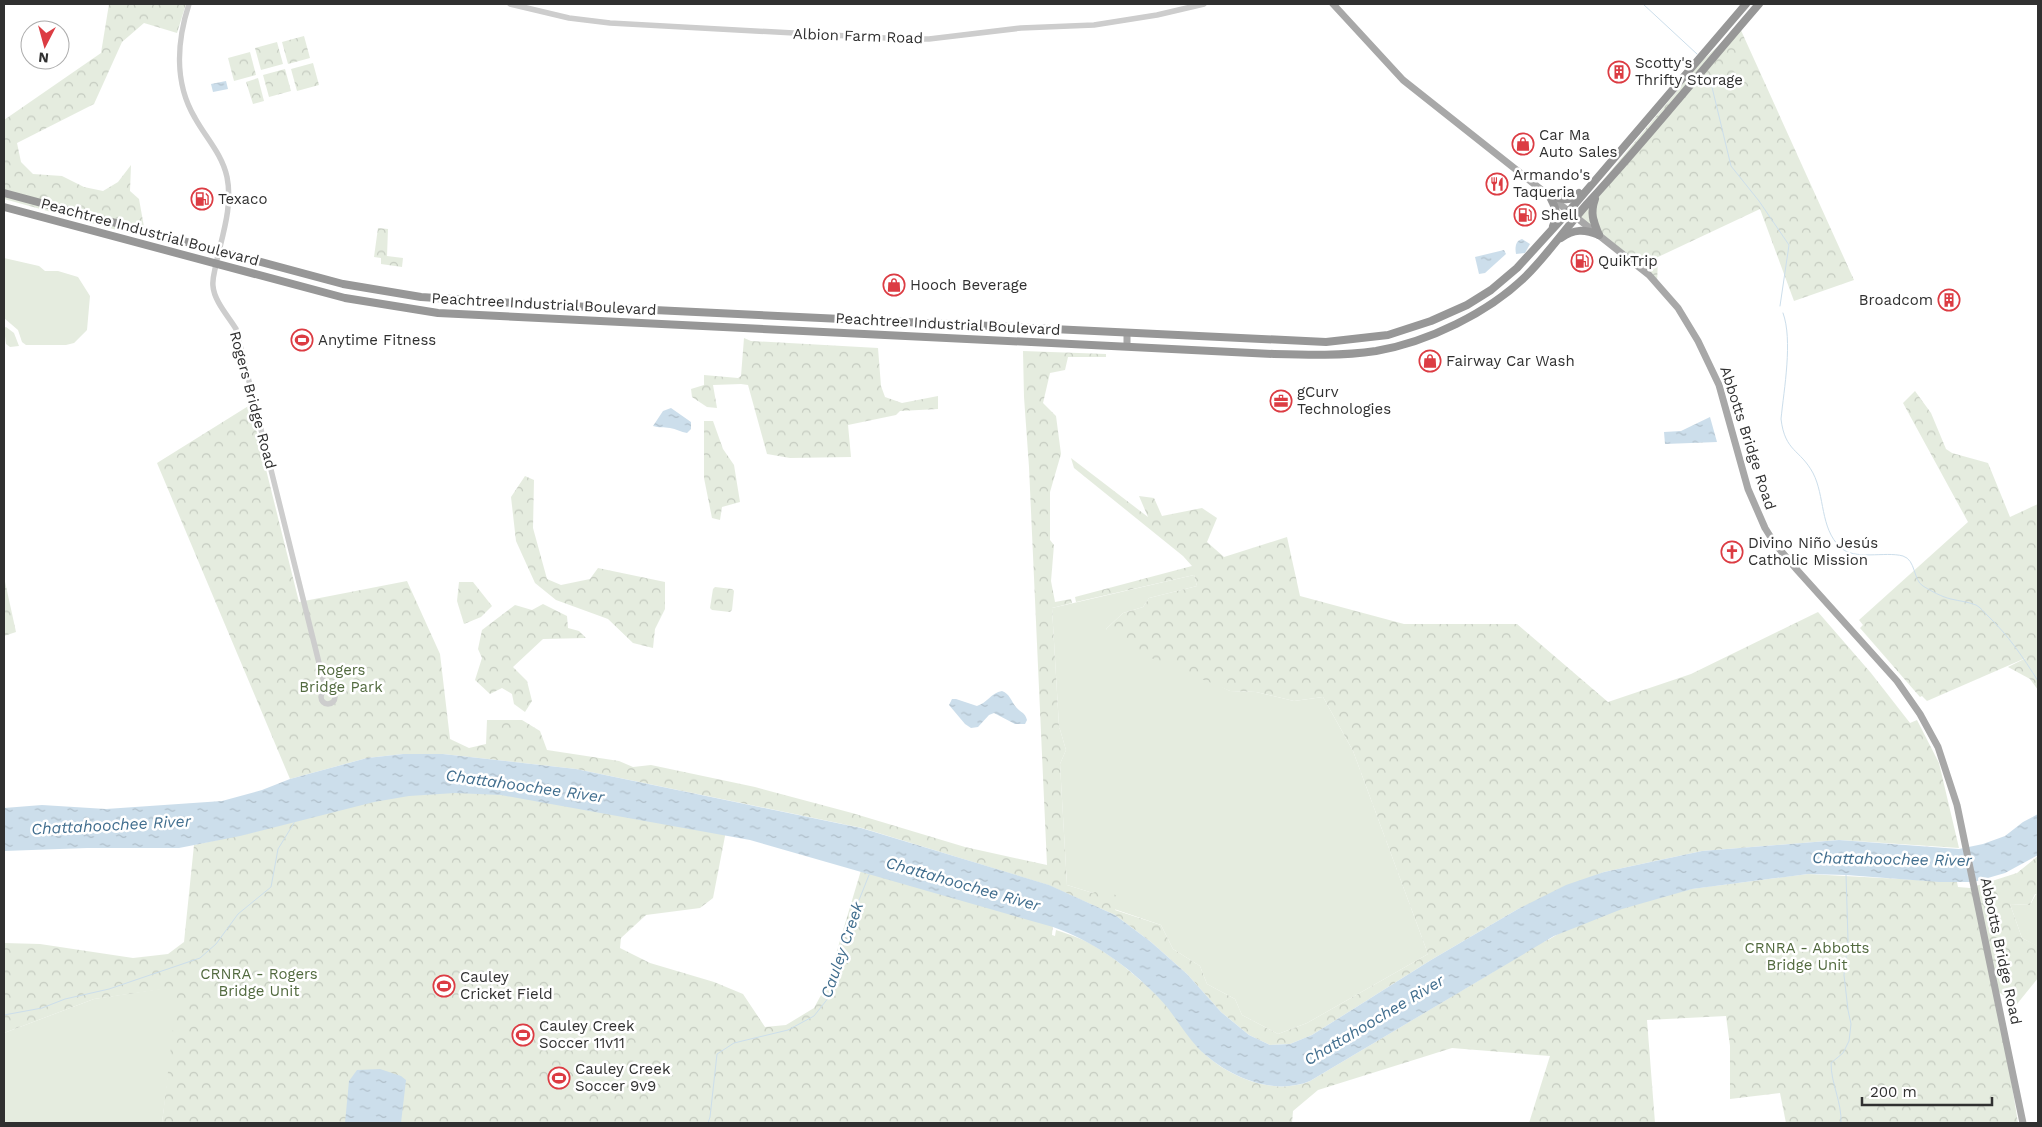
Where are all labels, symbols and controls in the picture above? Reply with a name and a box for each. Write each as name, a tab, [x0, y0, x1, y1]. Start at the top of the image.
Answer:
north arrow	[20, 20, 70, 70]
street label: Albion Farm Road	[793, 25, 923, 47]
text: N	[38, 49, 50, 66]
place label: Scotty's Thrifty Storage	[1635, 54, 1743, 89]
building icon: Scotty's Thrifty Storage	[1607, 60, 1631, 84]
place label: Car Ma Auto Sales	[1539, 126, 1618, 161]
shop icon: Car Ma Auto Sales	[1511, 132, 1535, 156]
place label: Armando's Taqueria	[1513, 166, 1591, 201]
restaurant icon: Armando's Taqueria	[1485, 172, 1509, 196]
fuel station icon: Texaco	[190, 187, 214, 211]
place label: Texaco	[218, 190, 268, 208]
street label: Peachtree Industrial Boulevard	[39, 194, 261, 270]
fuel station icon: Shell	[1513, 203, 1537, 227]
place label: Shell	[1541, 206, 1578, 224]
fuel station icon: QuikTrip	[1570, 249, 1594, 273]
place label: QuikTrip	[1598, 252, 1658, 270]
shop icon: Hooch Beverage	[882, 273, 906, 297]
place label: Hooch Beverage	[910, 276, 1027, 294]
building icon: Broadcom	[1937, 288, 1961, 312]
street label: Peachtree Industrial Boulevard	[431, 289, 657, 319]
place label: Broadcom	[1859, 291, 1933, 309]
street label: Peachtree Industrial Boulevard	[835, 309, 1061, 339]
sports icon: Anytime Fitness	[290, 328, 314, 352]
street label: Rogers Bridge Road	[226, 329, 280, 471]
place label: Anytime Fitness	[318, 331, 436, 349]
shop icon: Fairway Car Wash	[1418, 349, 1442, 373]
place label: Fairway Car Wash	[1446, 352, 1575, 370]
street label: Abbotts Bridge Road	[1716, 364, 1780, 512]
place label: gCurv Technologies	[1297, 383, 1391, 418]
office icon: gCurv Technologies	[1269, 389, 1293, 413]
place label: Divino Niño Jesús Catholic Mission	[1748, 534, 1878, 569]
church icon: Divino Niño Jesús Catholic Mission	[1720, 540, 1744, 564]
park label: Rogers Bridge Park	[299, 661, 383, 696]
water label: Chattahoochee River	[445, 765, 606, 807]
water label: Chattahoochee River	[31, 811, 192, 839]
water label: Chattahoochee River	[1812, 848, 1973, 870]
water label: Chattahoochee River	[884, 853, 1043, 915]
street label: Abbotts Bridge Road	[1977, 876, 2025, 1026]
water label: Cauley Creek	[817, 898, 868, 1001]
park label: CRNRA - Abbotts Bridge Unit	[1745, 939, 1870, 974]
park label: CRNRA - Rogers Bridge Unit	[200, 965, 318, 1000]
place label: Cauley Cricket Field	[460, 968, 553, 1003]
water label: Chattahoochee River	[1301, 970, 1448, 1069]
sports icon: Cauley Cricket Field	[432, 974, 456, 998]
place label: Cauley Creek Soccer 11v11	[539, 1017, 635, 1052]
sports icon: Cauley Creek Soccer 11v11	[511, 1023, 535, 1047]
place label: Cauley Creek Soccer 9v9	[575, 1060, 671, 1095]
sports icon: Cauley Creek Soccer 9v9	[547, 1066, 571, 1090]
scale bar	[1862, 1074, 1992, 1106]
text: 200 m	[1870, 1083, 1917, 1101]

